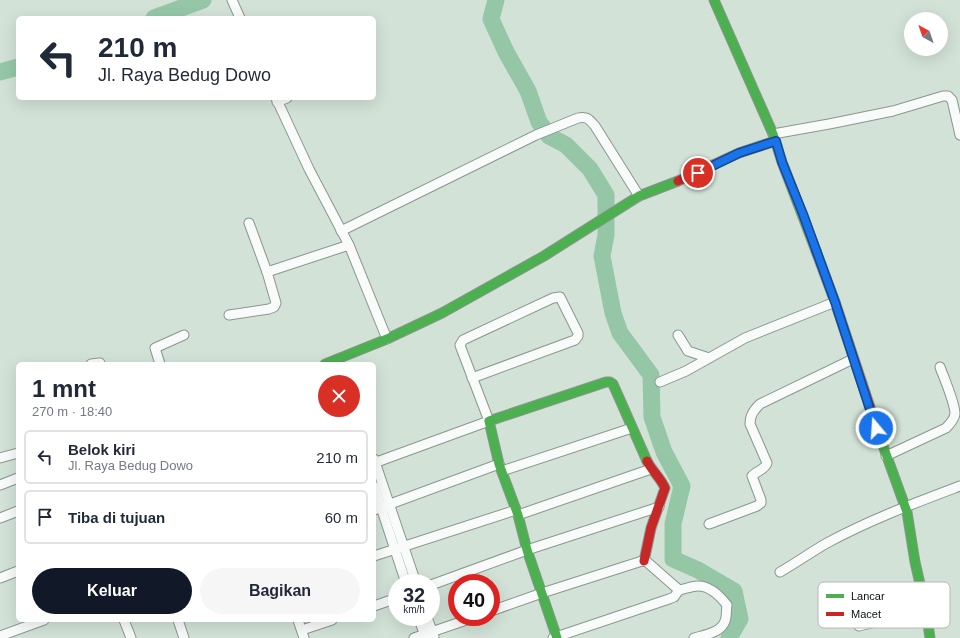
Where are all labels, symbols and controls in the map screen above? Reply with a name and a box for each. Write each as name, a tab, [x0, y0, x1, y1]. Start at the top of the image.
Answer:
north arrow	[904, 12, 948, 56]
map controls	[904, 12, 948, 56]
icon: left	[32, 32, 84, 84]
text: 210 m	[98, 32, 177, 63]
text: Jl. Raya Bedug Dowo	[98, 65, 271, 85]
pin	[681, 156, 715, 190]
icon: arrive	[687, 162, 709, 184]
text: 1 mnt	[32, 375, 96, 402]
button: close	[318, 375, 360, 417]
text: 270 m · 18:40	[32, 404, 112, 419]
position arrow	[855, 407, 897, 449]
text: Belok kiri	[68, 441, 136, 458]
icon: left	[34, 446, 56, 468]
text: 210 m	[316, 449, 358, 466]
text: Jl. Raya Bedug Dowo	[68, 458, 193, 473]
icon: arrive	[34, 506, 56, 528]
text: Tiba di tujuan	[68, 509, 165, 526]
text: 60 m	[325, 509, 358, 526]
button: Keluar	[32, 568, 192, 614]
button: Bagikan	[200, 568, 360, 614]
speed limit sign: 40	[448, 574, 500, 626]
legend	[818, 582, 950, 628]
text: 32	[403, 584, 425, 606]
text: Lancar	[851, 590, 885, 602]
text: km/h	[403, 604, 425, 615]
text: Macet	[851, 608, 881, 620]

